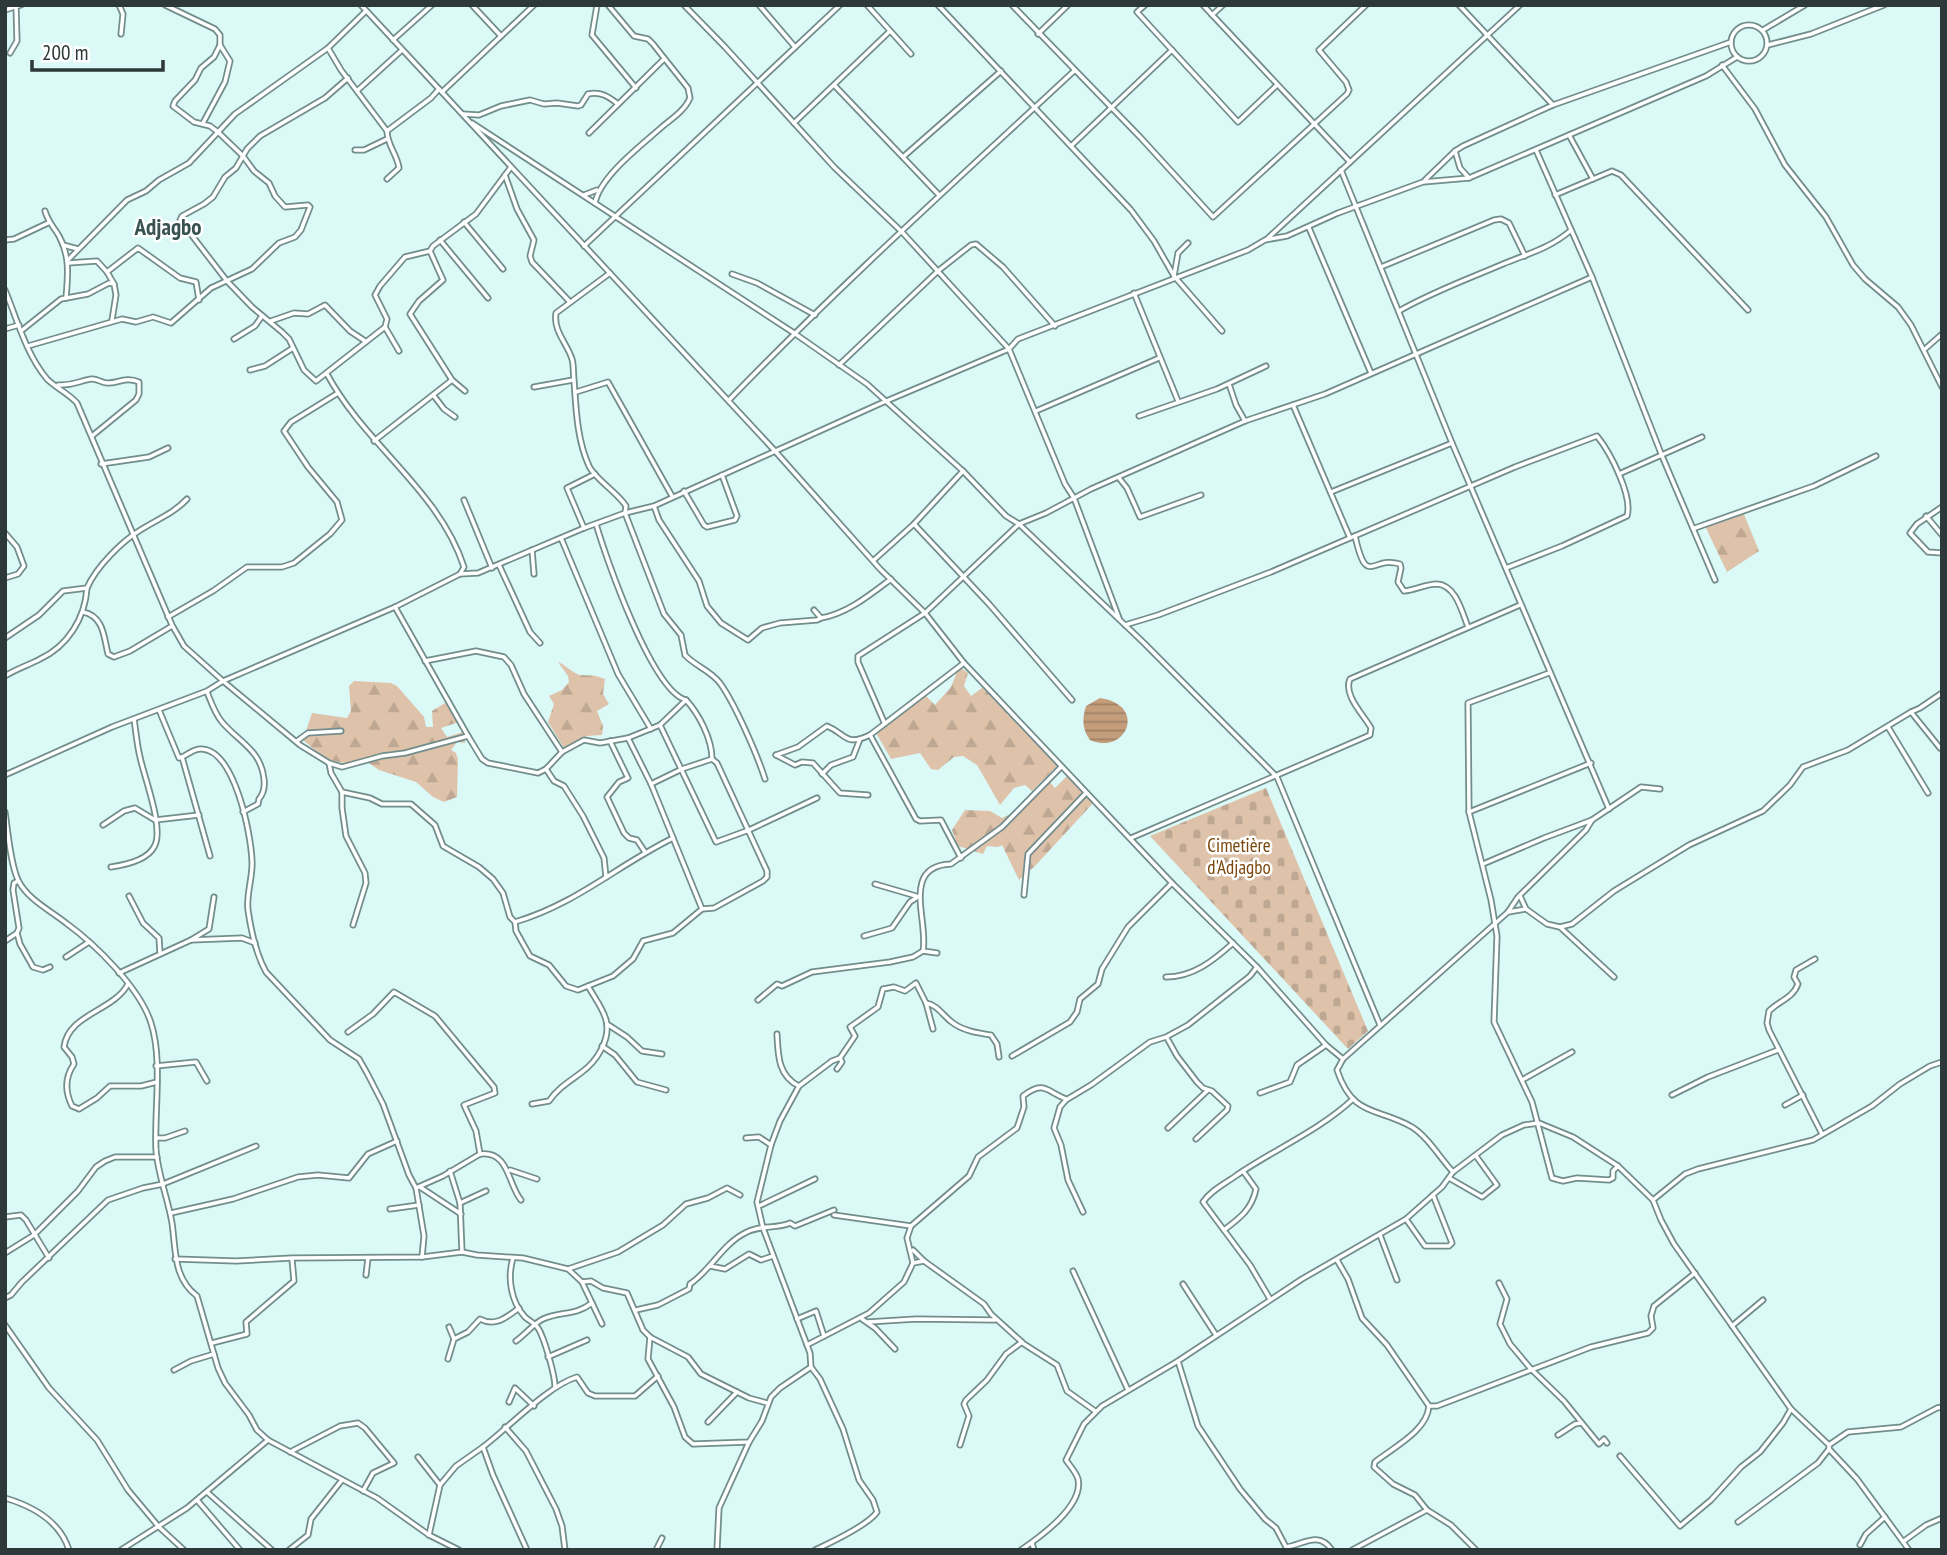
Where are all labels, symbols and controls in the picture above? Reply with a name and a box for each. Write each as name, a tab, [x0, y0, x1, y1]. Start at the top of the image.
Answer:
scale bar	[32, 28, 163, 72]
text: 200 m	[42, 39, 88, 66]
district label: Adjagbo	[133, 212, 202, 241]
park label: Cimetière d'Adjagbo	[1207, 833, 1271, 879]

